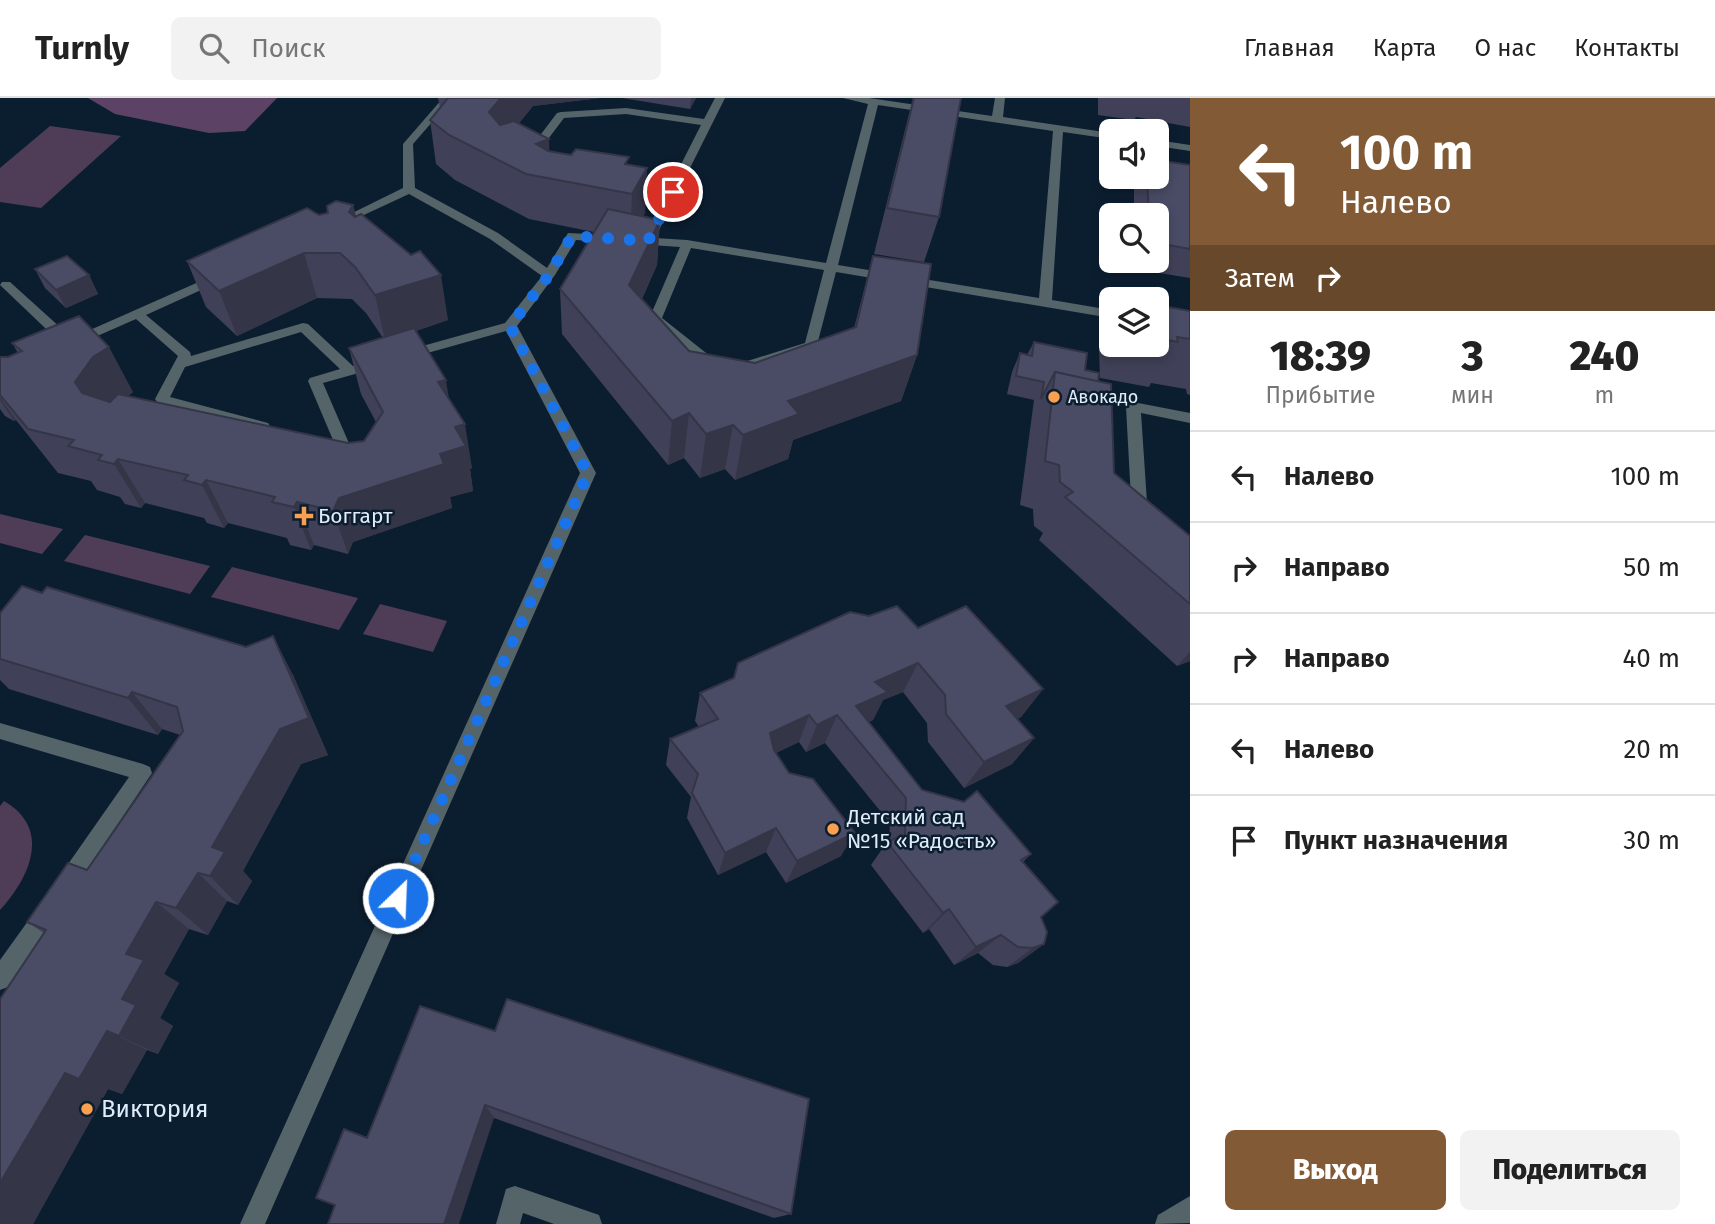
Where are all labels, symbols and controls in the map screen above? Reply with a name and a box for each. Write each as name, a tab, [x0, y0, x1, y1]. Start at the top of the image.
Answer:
search box	[171, 17, 661, 80]
text: Turnly	[35, 28, 129, 68]
icon: search	[195, 29, 233, 67]
text: Поиск	[251, 33, 325, 64]
text: Главная	[1244, 34, 1335, 62]
text: Карта	[1373, 34, 1436, 62]
text: О нас	[1474, 34, 1536, 62]
text: Контакты	[1574, 34, 1680, 62]
map controls	[1099, 119, 1169, 357]
button: sound	[1099, 119, 1169, 189]
text: 100 m	[1340, 123, 1473, 182]
icon: left	[1225, 126, 1316, 217]
pin	[643, 162, 703, 222]
icon: arrive	[654, 173, 692, 211]
text: Налево	[1340, 183, 1452, 221]
button: search	[1099, 203, 1169, 273]
icon: right	[1309, 259, 1347, 297]
text: Затем	[1225, 263, 1295, 294]
button: layers	[1099, 287, 1169, 357]
text: 18:39	[1270, 331, 1371, 381]
text: 3	[1461, 331, 1484, 381]
text: 240	[1570, 331, 1639, 381]
text: Прибытие	[1266, 381, 1375, 409]
text: мин	[1451, 381, 1494, 409]
text: m	[1595, 381, 1614, 409]
place label: Авокадо	[1068, 386, 1138, 408]
marker: Авокадо	[1046, 389, 1062, 405]
icon: left	[1225, 458, 1263, 496]
text: Налево	[1284, 461, 1374, 492]
text: 100 m	[1611, 461, 1680, 492]
place label: Боггарт	[318, 503, 393, 529]
marker: Боггарт	[296, 508, 312, 524]
icon: right	[1225, 549, 1263, 587]
text: Направо	[1284, 552, 1390, 583]
text: 50 m	[1623, 552, 1680, 583]
icon: right	[1225, 640, 1263, 678]
text: Направо	[1284, 643, 1390, 674]
text: 40 m	[1622, 643, 1680, 674]
icon: left	[1225, 731, 1263, 769]
text: Налево	[1284, 734, 1374, 765]
text: 20 m	[1623, 734, 1680, 765]
place label: Детский сад №15 «Радость»	[846, 804, 996, 854]
marker: Детский сад №15 «Радость»	[825, 821, 841, 837]
icon: arrive	[1225, 822, 1263, 860]
text: Пункт назначения	[1284, 825, 1508, 856]
text: 30 m	[1623, 825, 1680, 856]
position arrow	[361, 861, 435, 935]
place label: Виктория	[101, 1095, 209, 1123]
marker: Виктория	[79, 1101, 95, 1117]
button: Выход	[1225, 1130, 1446, 1210]
button: Поделиться	[1460, 1130, 1680, 1210]

